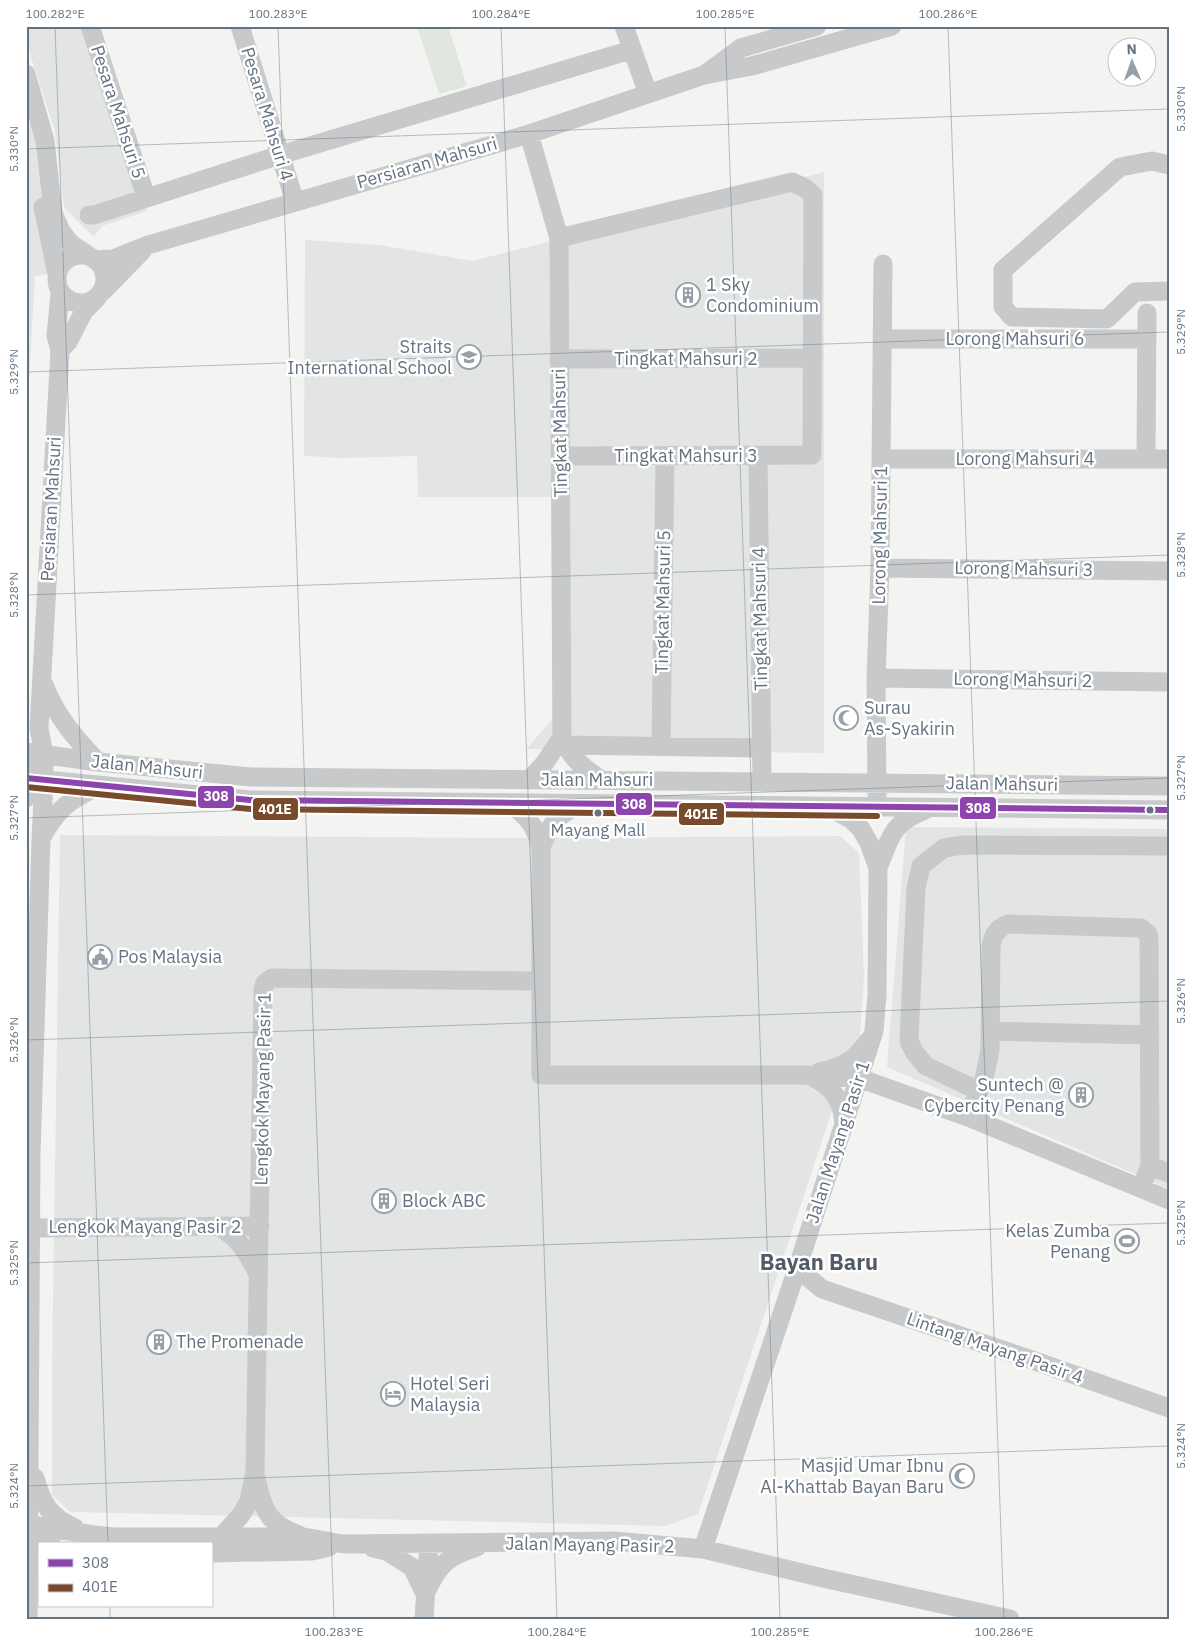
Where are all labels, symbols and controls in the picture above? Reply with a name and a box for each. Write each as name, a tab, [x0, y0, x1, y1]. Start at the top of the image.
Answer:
text: 100.282°E	[25, 6, 85, 21]
text: 100.283°E	[248, 6, 308, 21]
text: 100.284°E	[471, 6, 531, 21]
text: 100.285°E	[695, 6, 755, 21]
text: 100.286°E	[918, 6, 978, 21]
north arrow	[1108, 38, 1158, 88]
text: N	[1126, 40, 1137, 58]
street label: Pesara Mahsuri 5	[86, 42, 151, 181]
street label: Pesara Mahsuri 4	[236, 44, 299, 184]
text: 5.330°N	[1173, 86, 1188, 132]
text: 5.330°N	[6, 126, 21, 172]
street label: Persiaran Mahsuri	[354, 131, 500, 194]
place label: 1 Sky Condominium	[706, 273, 819, 317]
building icon: 1 Sky Condominium	[675, 282, 701, 308]
text: 5.329°N	[1173, 309, 1188, 355]
street label: Lorong Mahsuri 6	[945, 327, 1085, 350]
place label: Straits International School	[287, 335, 452, 379]
school or university icon: Straits International School	[456, 344, 482, 370]
street label: Tingkat Mahsuri 2	[614, 347, 758, 370]
text: 5.329°N	[6, 349, 21, 395]
street label: Tingkat Mahsuri	[547, 368, 572, 498]
street label: Persiaran Mahsuri	[35, 436, 66, 582]
street label: Tingkat Mahsuri 3	[614, 444, 758, 467]
street label: Lorong Mahsuri 4	[955, 447, 1095, 470]
street label: Lorong Mahsuri 1	[867, 465, 892, 605]
street label: Tingkat Mahsuri 5	[650, 530, 675, 674]
text: 5.328°N	[1173, 532, 1188, 578]
street label: Tingkat Mahsuri 4	[747, 547, 772, 691]
street label: Lorong Mahsuri 3	[954, 556, 1094, 581]
text: 5.328°N	[6, 572, 21, 618]
street label: Lorong Mahsuri 2	[953, 667, 1093, 692]
place label: Surau As-Syakirin	[864, 696, 955, 740]
mosque icon: Surau As-Syakirin	[833, 705, 859, 731]
street label: Jalan Mahsuri	[90, 749, 204, 784]
text: 5.327°N	[1173, 755, 1188, 801]
street label: Jalan Mahsuri	[541, 768, 653, 791]
street label: Jalan Mahsuri	[946, 771, 1058, 796]
line badge: 308	[197, 785, 235, 809]
text: 308	[203, 787, 229, 805]
line badge: 308	[615, 792, 653, 816]
text: 5.327°N	[6, 795, 21, 841]
text: 308	[621, 795, 647, 813]
line badge: 308	[959, 796, 997, 820]
line badge: 401E	[252, 797, 299, 821]
text: 308	[965, 799, 991, 817]
text: 401E	[258, 800, 292, 818]
line badge: 401E	[678, 802, 725, 826]
text: 401E	[684, 805, 718, 823]
unlabelled marker	[1145, 805, 1155, 815]
marker: Mayang Mall	[593, 808, 603, 818]
place label: Mayang Mall	[551, 819, 646, 841]
public building icon: Pos Malaysia	[87, 944, 113, 970]
place label: Pos Malaysia	[118, 945, 222, 968]
text: 5.326°N	[1173, 978, 1188, 1024]
street label: Lengkok Mayang Pasir 1	[249, 992, 276, 1186]
text: 5.326°N	[6, 1017, 21, 1063]
street label: Jalan Mayang Pasir 1	[800, 1058, 875, 1226]
place label: Suntech @ Cybercity Penang	[924, 1073, 1064, 1117]
building icon: Suntech @ Cybercity Penang	[1068, 1082, 1094, 1108]
building icon: Block ABC	[371, 1188, 397, 1214]
place label: Block ABC	[402, 1189, 486, 1212]
text: 5.325°N	[1173, 1200, 1188, 1246]
street label: Lengkok Mayang Pasir 2	[48, 1215, 242, 1238]
place label: Kelas Zumba Penang	[1005, 1219, 1110, 1263]
sports icon: Kelas Zumba Penang	[1114, 1228, 1140, 1254]
text: 5.325°N	[6, 1240, 21, 1286]
district label: Bayan Baru	[760, 1247, 878, 1276]
street label: Lintang Mayang Pasir 4	[904, 1306, 1087, 1389]
building icon: The Promenade	[146, 1329, 172, 1355]
place label: The Promenade	[176, 1330, 304, 1353]
place label: Hotel Seri Malaysia	[410, 1372, 490, 1416]
hotel icon: Hotel Seri Malaysia	[380, 1381, 406, 1407]
text: 5.324°N	[1173, 1423, 1188, 1469]
place label: Masjid Umar Ibnu Al-Khattab Bayan Baru	[760, 1454, 944, 1498]
text: 5.324°N	[6, 1463, 21, 1509]
mosque icon: Masjid Umar Ibnu Al-Khattab Bayan Baru	[949, 1463, 975, 1489]
street label: Jalan Mayang Pasir 2	[505, 1532, 675, 1557]
legend	[38, 1542, 212, 1608]
text: 308	[82, 1553, 109, 1572]
text: 401E	[82, 1577, 118, 1596]
text: 100.283°E	[304, 1624, 364, 1639]
text: 100.284°E	[527, 1624, 587, 1639]
text: 100.285°E	[750, 1624, 810, 1639]
text: 100.286°E	[974, 1624, 1034, 1639]

